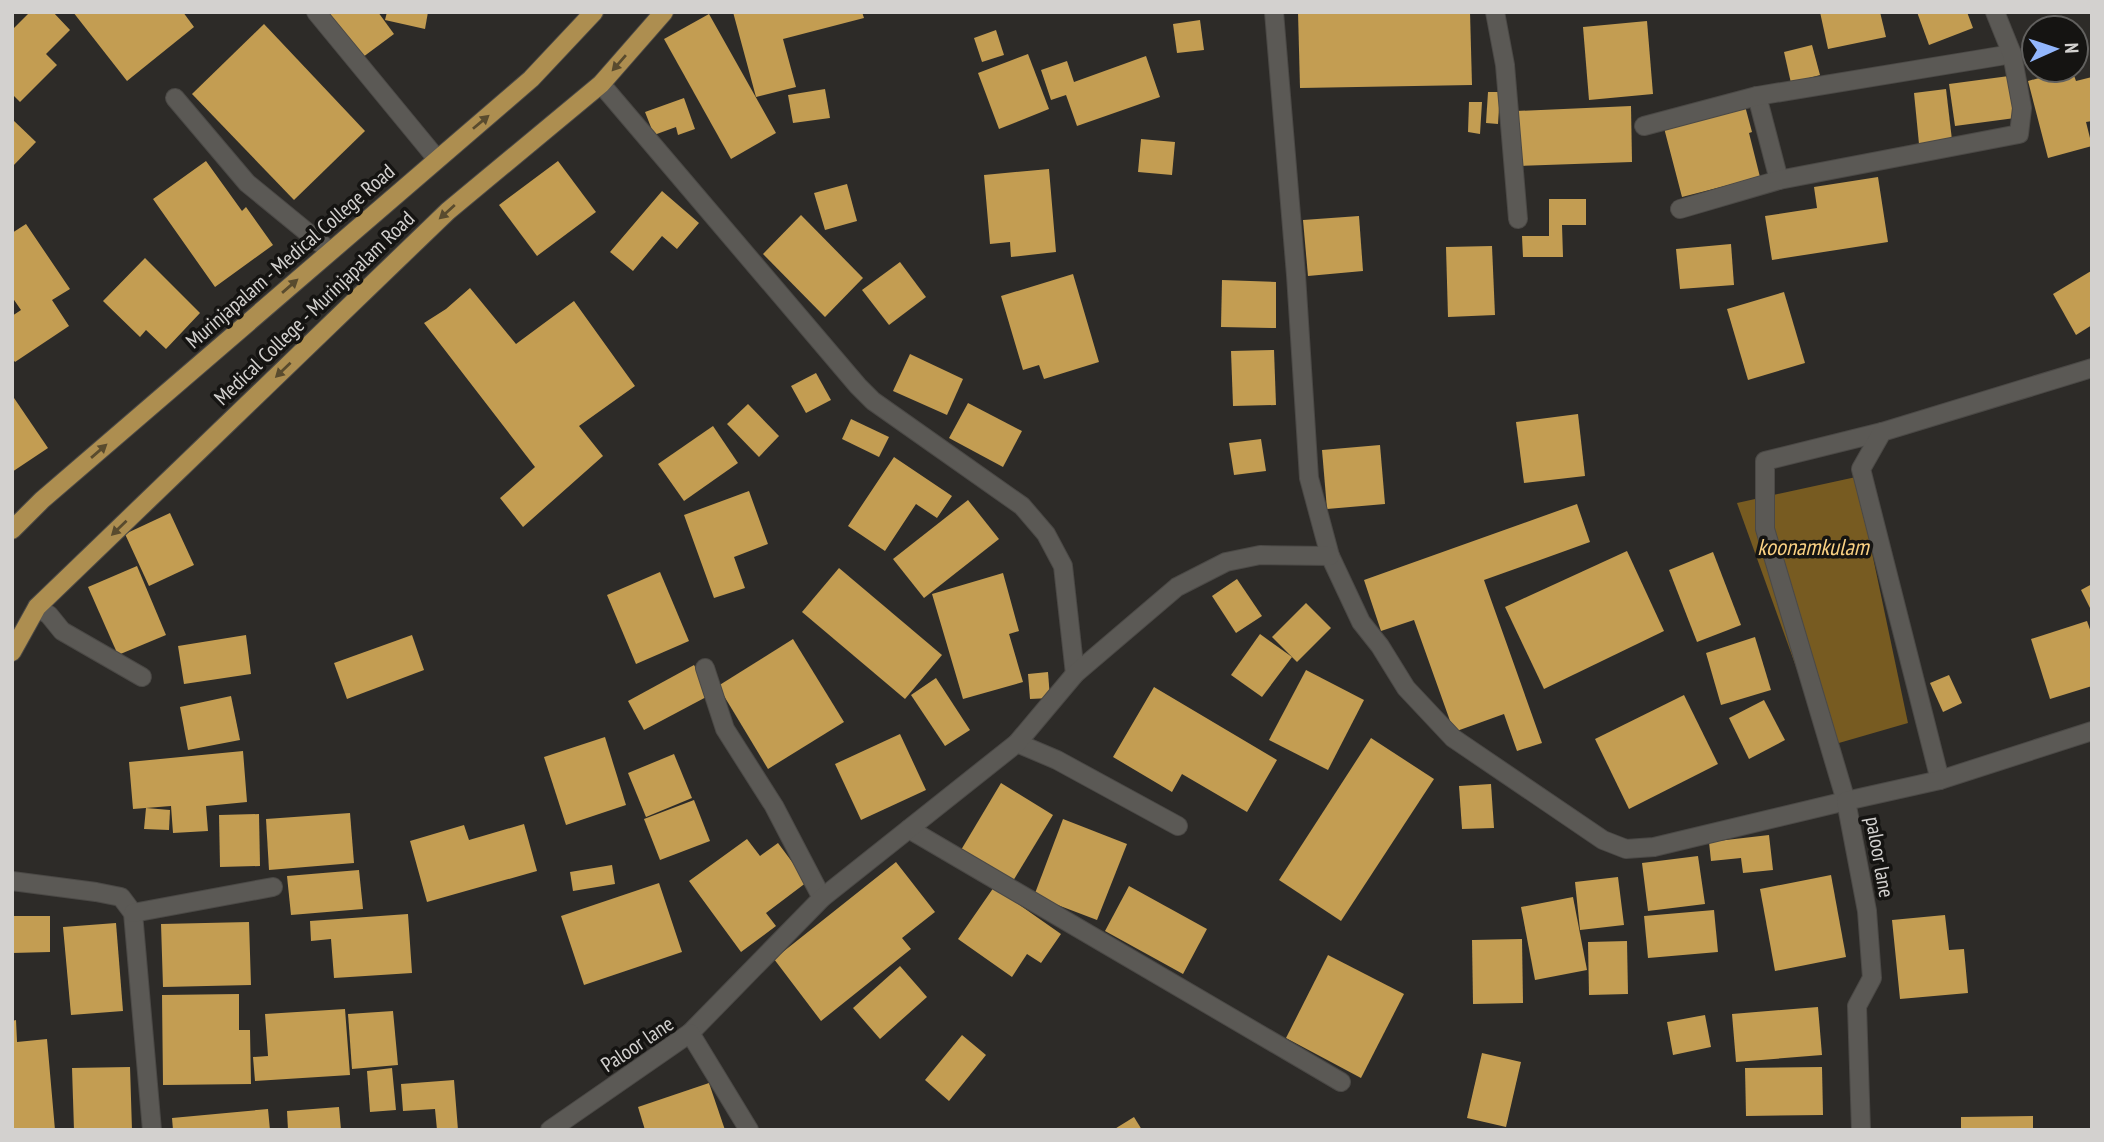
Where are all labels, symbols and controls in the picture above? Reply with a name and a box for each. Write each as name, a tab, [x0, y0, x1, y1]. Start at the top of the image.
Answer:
north arrow	[2020, 14, 2090, 84]
text: N	[2060, 42, 2084, 54]
one-way arrow	[612, 55, 627, 72]
one-way arrow	[472, 115, 489, 130]
street label: Murinjapalam - Medical College Road	[180, 158, 400, 354]
one-way arrow	[439, 204, 456, 220]
street label: Medical College - Murinjapalam Road	[208, 205, 420, 411]
one-way arrow	[281, 279, 298, 294]
one-way arrow	[275, 361, 292, 377]
one-way arrow	[90, 443, 108, 459]
one-way arrow	[111, 519, 128, 535]
water label: koonamkulam	[1757, 532, 1871, 561]
street label: paloor lane	[1860, 814, 1900, 900]
street label: Paloor lane	[596, 1010, 678, 1078]

